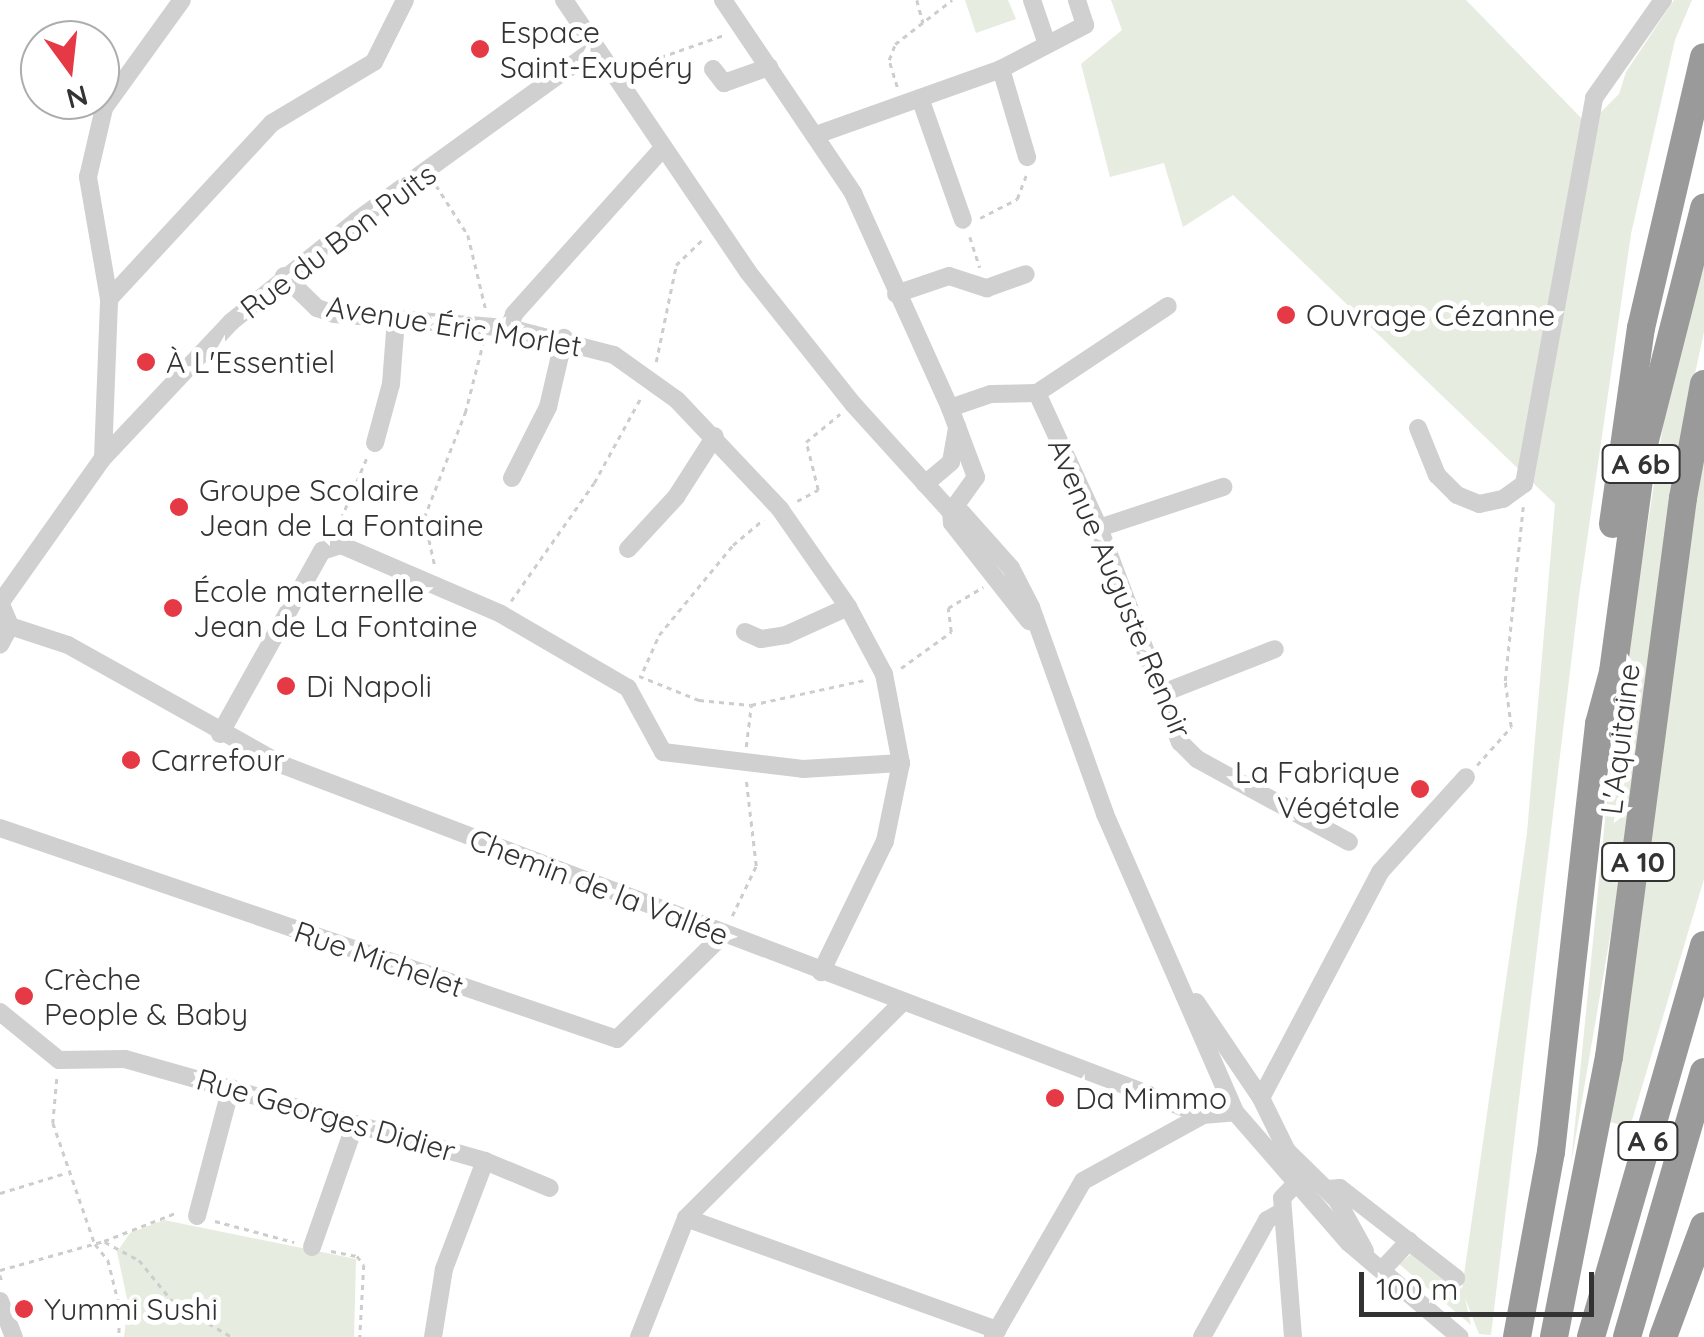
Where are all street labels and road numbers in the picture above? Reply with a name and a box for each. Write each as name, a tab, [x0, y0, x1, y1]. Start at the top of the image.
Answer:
street label: Rue du Bon Puits	[233, 156, 443, 326]
street label: Avenue Éric Morlet	[324, 288, 584, 364]
street label: Avenue Auguste Renoir	[1041, 433, 1199, 743]
road number: A 6b	[1601, 441, 1681, 487]
street label: L'Aquitaine	[1593, 661, 1647, 817]
street label: Chemin de la Vallée	[464, 821, 734, 953]
road number: A 10	[1600, 839, 1676, 885]
street label: Rue Michelet	[290, 913, 468, 1005]
street label: Rue Georges Didier	[192, 1061, 460, 1169]
road number: A 6	[1616, 1118, 1680, 1164]

